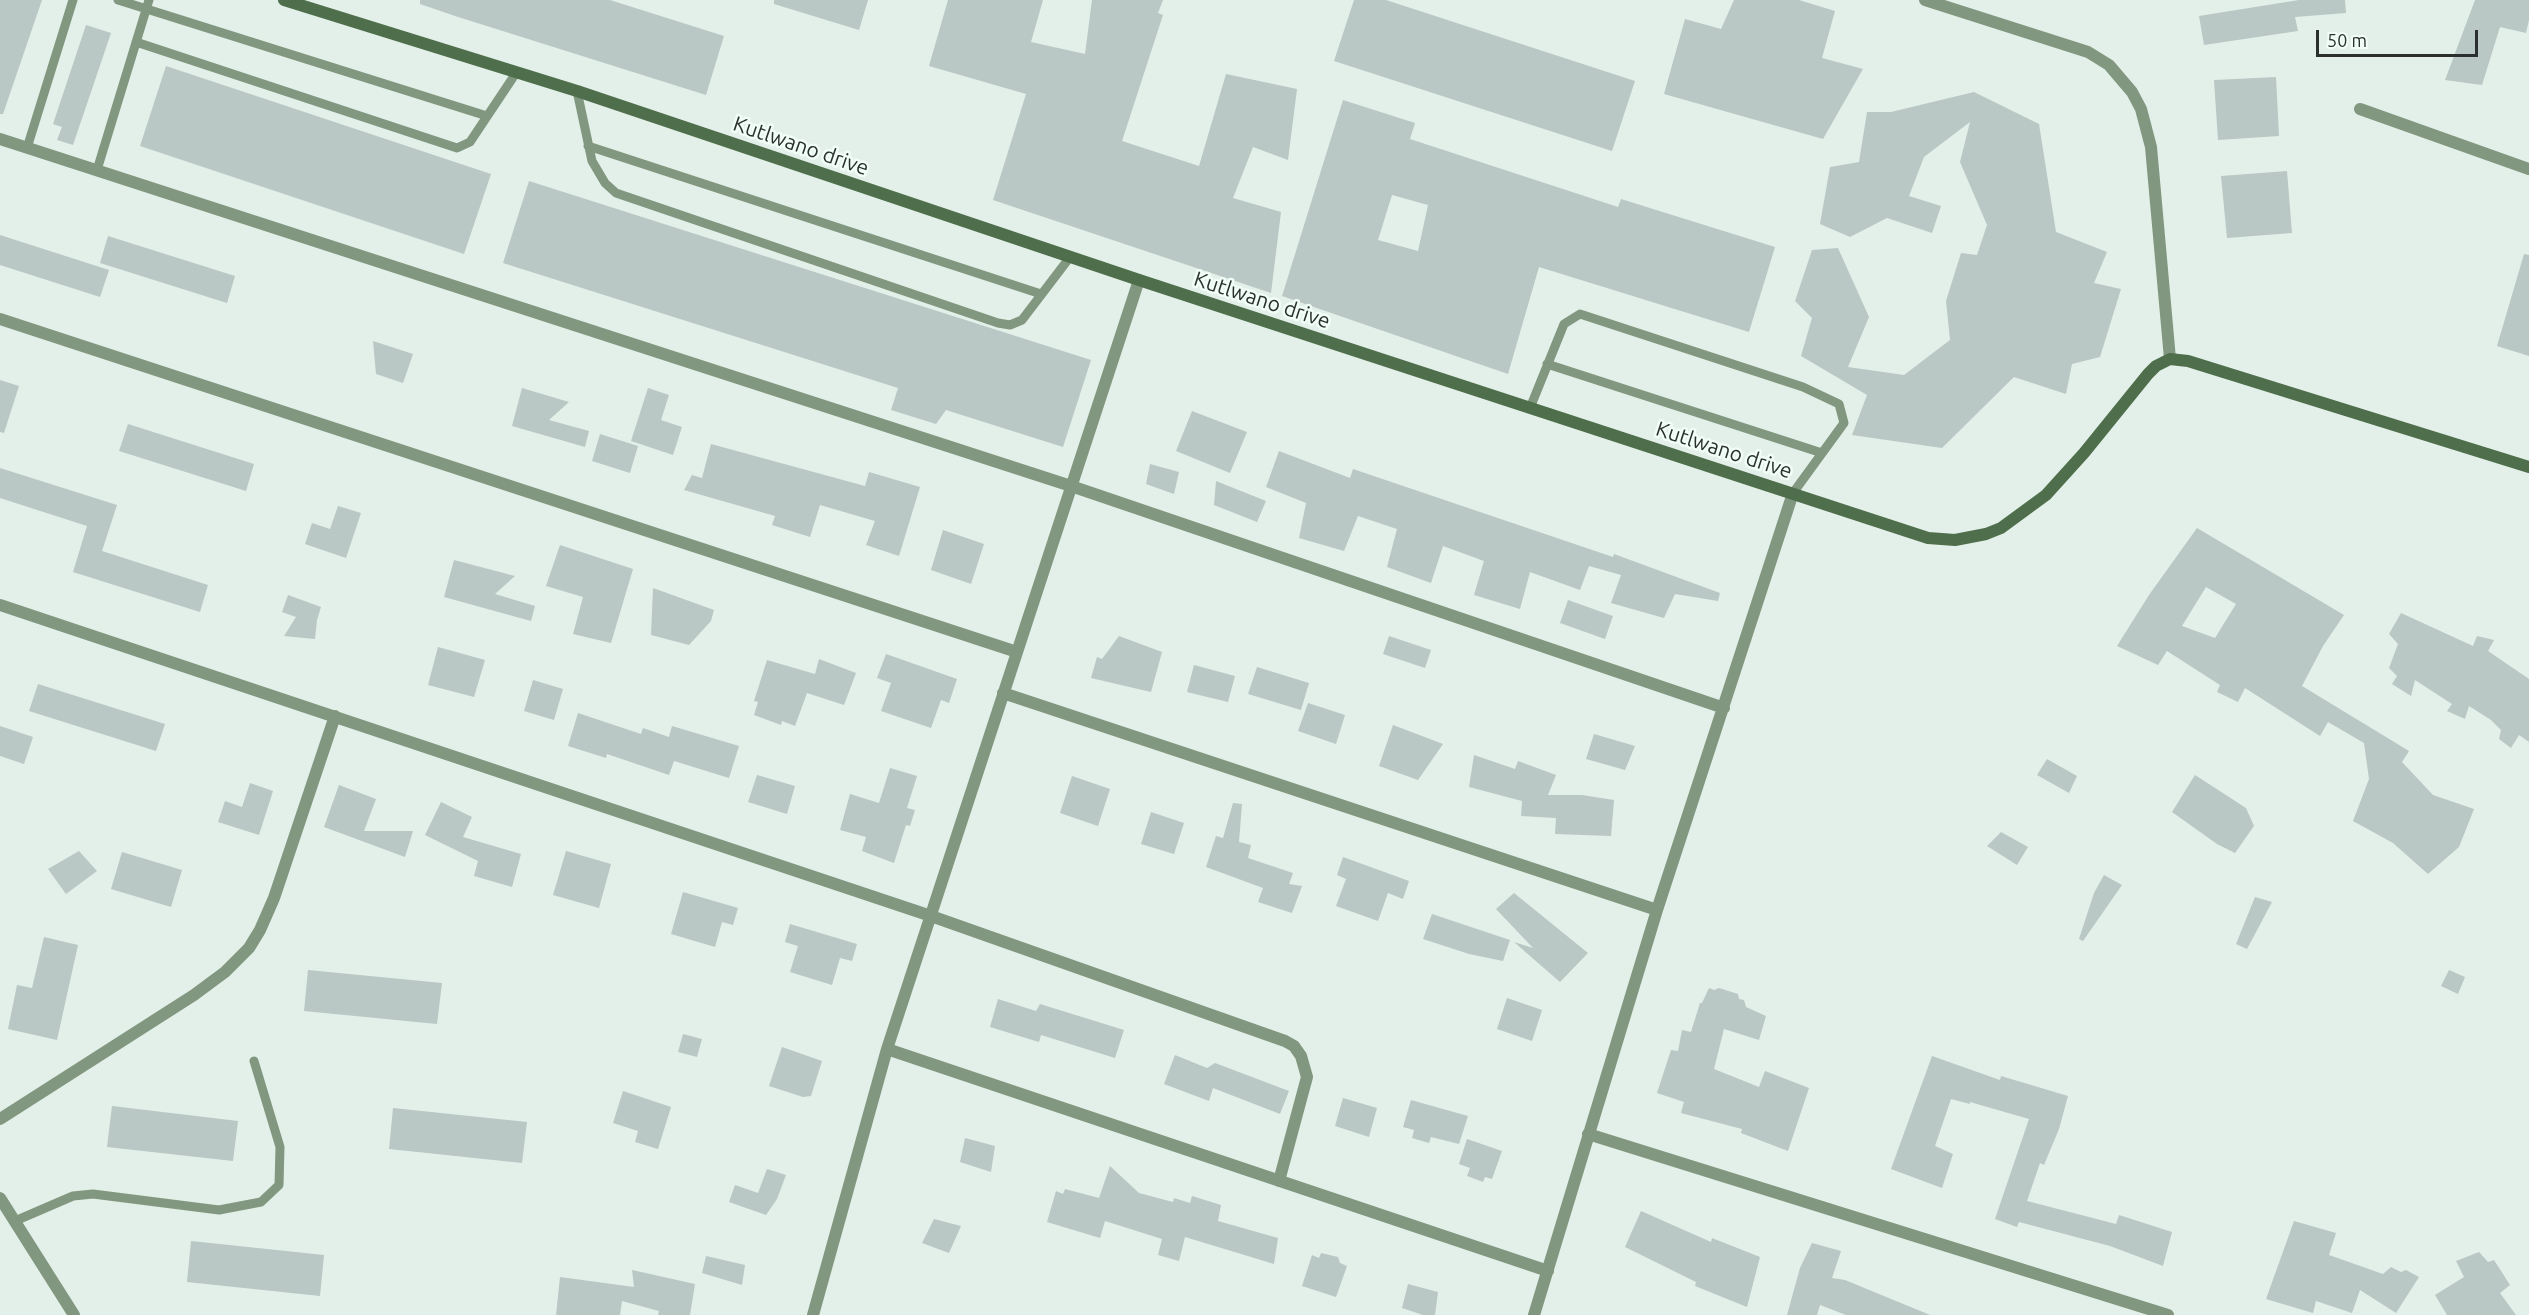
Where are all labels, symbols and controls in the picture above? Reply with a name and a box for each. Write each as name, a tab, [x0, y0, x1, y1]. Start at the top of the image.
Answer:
scale bar	[2319, 18, 2481, 56]
text: 50 m	[2327, 30, 2367, 50]
street label: Kutlwano drive	[730, 111, 872, 181]
street label: Kutlwano drive	[1191, 266, 1333, 334]
street label: Kutlwano drive	[1653, 416, 1795, 484]

